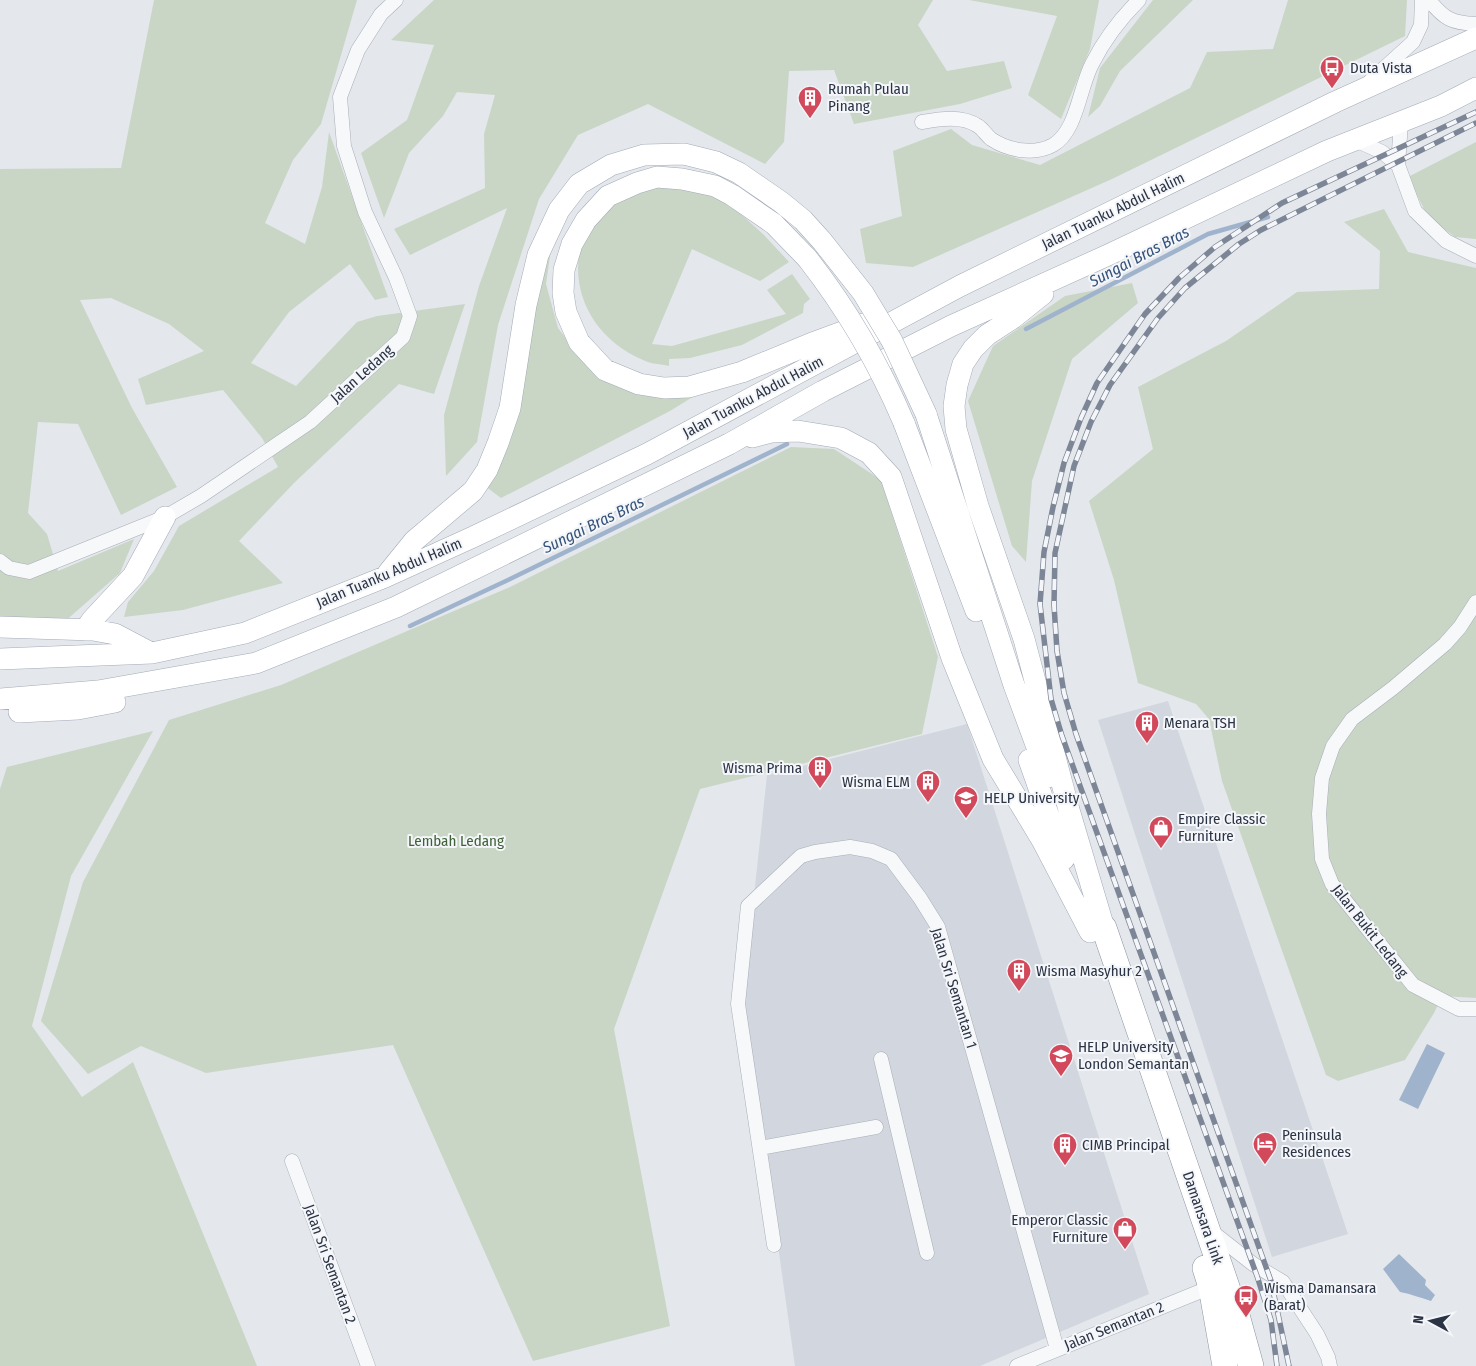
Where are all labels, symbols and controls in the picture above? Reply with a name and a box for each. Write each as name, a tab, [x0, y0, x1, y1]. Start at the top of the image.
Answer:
bus stop icon: Duta Vista	[1319, 55, 1345, 89]
place label: Duta Vista	[1350, 59, 1412, 77]
place label: Rumah Pulau Pinang	[828, 80, 909, 115]
building icon: Rumah Pulau Pinang	[797, 85, 823, 119]
street label: Jalan Tuanku Abdul Halim	[1039, 169, 1187, 253]
water label: Sungai Bras Bras	[1085, 222, 1193, 291]
street label: Jalan Ledang	[327, 341, 397, 407]
street label: Jalan Tuanku Abdul Halim	[680, 352, 826, 442]
water label: Sungai Bras Bras	[539, 492, 647, 558]
street label: Jalan Tuanku Abdul Halim	[313, 534, 465, 612]
building icon: Menara TSH	[1134, 710, 1160, 744]
place label: Menara TSH	[1164, 714, 1236, 732]
building icon: Wisma Prima	[807, 755, 833, 789]
place label: Wisma Prima	[723, 759, 802, 777]
building icon: Wisma ELM	[915, 769, 941, 803]
place label: Wisma ELM	[842, 773, 910, 791]
school or university icon: HELP University	[953, 785, 979, 819]
place label: HELP University	[984, 789, 1080, 807]
place label: Empire Classic Furniture	[1178, 810, 1266, 845]
shop icon: Empire Classic Furniture	[1148, 815, 1174, 849]
park label: Lembah Ledang	[408, 832, 504, 850]
street label: Jalan Bukit Ledang	[1328, 881, 1412, 981]
street label: Jalan Sri Semantan 1	[927, 926, 981, 1050]
building icon: Wisma Masyhur 2	[1006, 958, 1032, 992]
place label: Wisma Masyhur 2	[1036, 962, 1142, 980]
place label: HELP University London Semantan	[1078, 1038, 1189, 1073]
school or university icon: HELP University London Semantan	[1048, 1043, 1074, 1077]
place label: Peninsula Residences	[1282, 1126, 1351, 1161]
hotel icon: Peninsula Residences	[1252, 1131, 1278, 1165]
building icon: CIMB Principal	[1052, 1132, 1078, 1166]
place label: CIMB Principal	[1082, 1136, 1170, 1154]
street label: Damansara Link	[1179, 1169, 1227, 1267]
street label: Jalan Sri Semantan 2	[300, 1202, 360, 1327]
place label: Emperor Classic Furniture	[1011, 1211, 1109, 1246]
shop icon: Emperor Classic Furniture	[1112, 1216, 1138, 1250]
place label: Wisma Damansara (Barat)	[1264, 1279, 1376, 1314]
bus stop icon: Wisma Damansara (Barat)	[1233, 1284, 1259, 1318]
north arrow	[1406, 1296, 1456, 1346]
street label: Jalan Semantan 2	[1062, 1298, 1167, 1354]
text: N	[1410, 1314, 1428, 1325]

